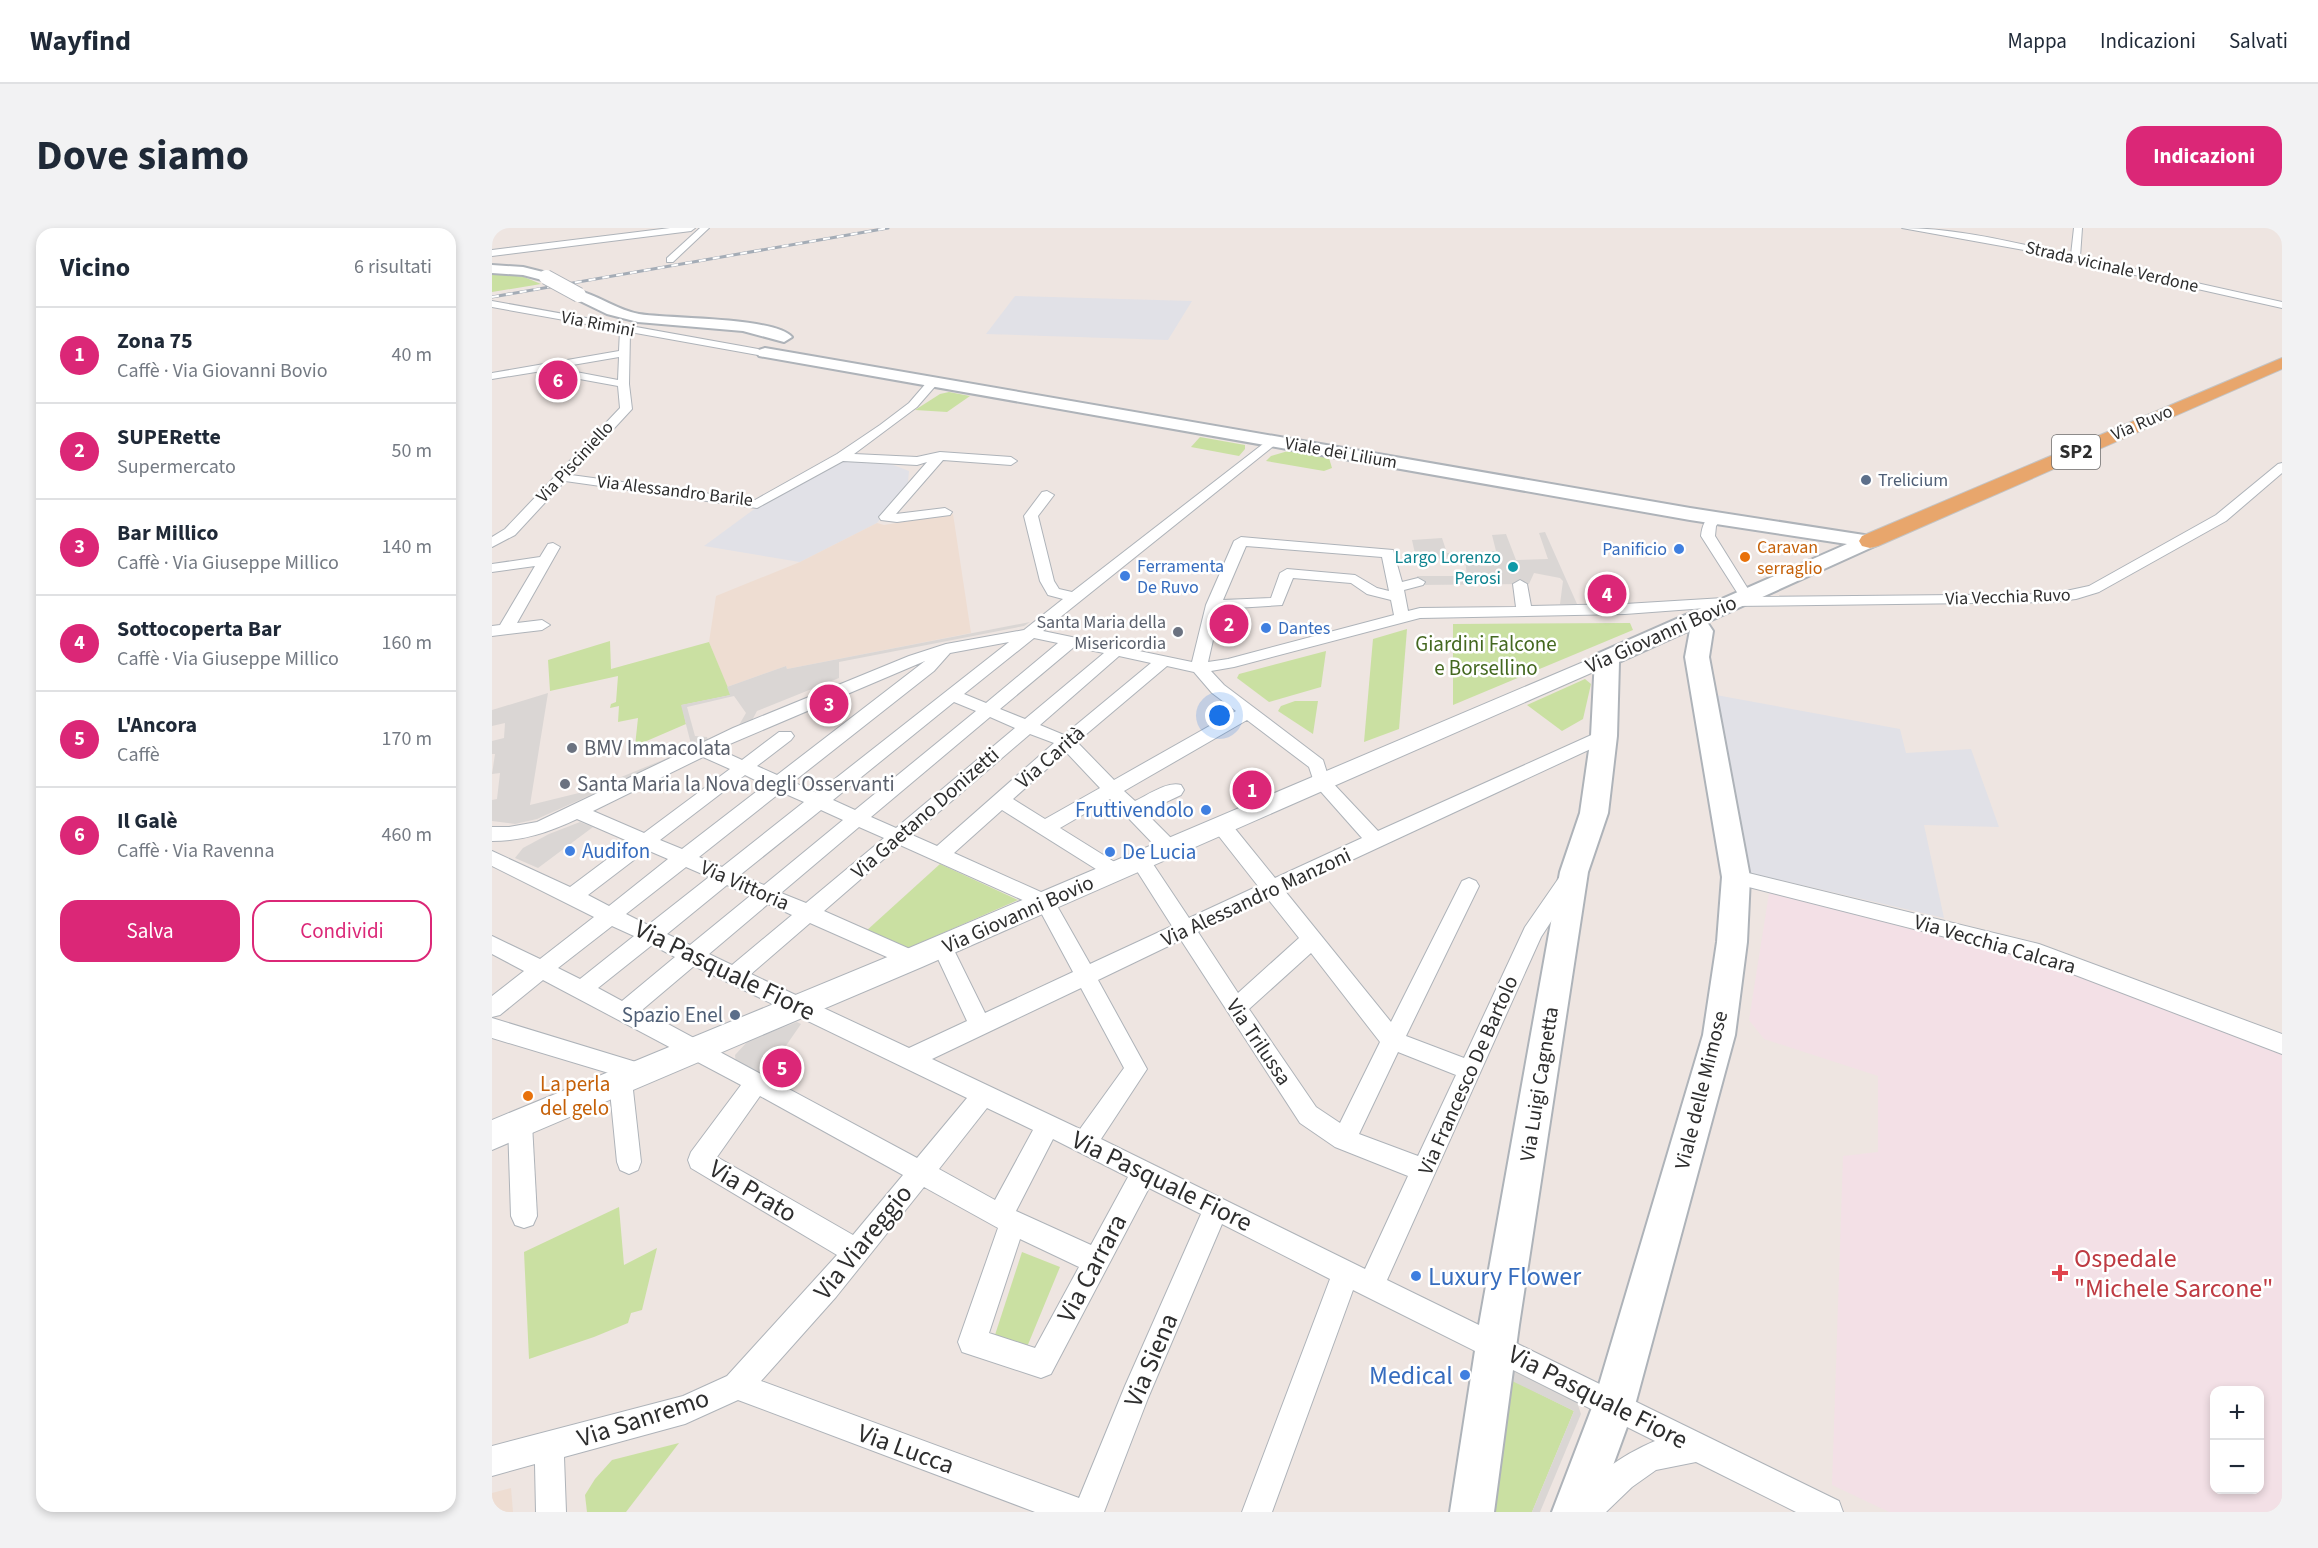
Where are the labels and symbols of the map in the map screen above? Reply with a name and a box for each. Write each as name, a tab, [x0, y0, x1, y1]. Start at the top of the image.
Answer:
street label: Strada vicinale Verdone	[2023, 235, 2201, 299]
street label: Via Rimini	[559, 305, 637, 343]
pin: 6	[538, 358, 578, 402]
street label: Via Ruvo	[2107, 399, 2177, 447]
street label: Via Pisciniello	[531, 416, 619, 508]
street label: Viale dei Lilium	[1283, 431, 1399, 475]
road number: SP2	[2052, 435, 2100, 469]
place label: Trelicium	[1878, 468, 1948, 493]
street label: Via Alessandro Barile	[596, 469, 754, 513]
marker: Trelicium	[1859, 473, 1873, 487]
place label: Caravan serraglio	[1757, 535, 1822, 581]
place label: Panificio	[1602, 537, 1667, 562]
marker: Panificio	[1672, 542, 1686, 556]
place label: Largo Lorenzo Perosi	[1395, 545, 1501, 591]
marker: Caravan serraglio	[1738, 550, 1752, 564]
place label: Ferramenta De Ruvo	[1137, 554, 1224, 600]
marker: Largo Lorenzo Perosi	[1506, 560, 1520, 574]
marker: Ferramenta De Ruvo	[1118, 569, 1132, 583]
pin: 4	[1588, 572, 1626, 616]
street label: Via Vecchia Ruvo	[1945, 582, 2071, 612]
street label: Via Giovanni Bovio	[1581, 587, 1741, 681]
pin: 2	[1210, 602, 1248, 646]
place label: Santa Maria della Misericordia	[1036, 610, 1166, 656]
place label: Dantes	[1278, 616, 1330, 641]
marker: Dantes	[1259, 621, 1273, 635]
marker: Santa Maria della Misericordia	[1171, 625, 1185, 639]
park label: Giardini Falcone e Borsellino	[1415, 629, 1557, 683]
pin: 3	[810, 682, 848, 726]
your location	[1205, 701, 1234, 730]
street label: Via Carità	[1009, 718, 1091, 796]
place label: BMV Immacolata	[584, 733, 731, 763]
street label: Via Gaetano Donizetti	[844, 740, 1006, 886]
marker: BMV Immacolata	[565, 741, 579, 755]
pin: 1	[1232, 768, 1272, 812]
place label: Santa Maria la Nova degli Osservanti	[577, 769, 895, 799]
marker: Santa Maria la Nova degli Osservanti	[558, 777, 572, 791]
place label: Fruttivendolo	[1075, 795, 1194, 825]
marker: Fruttivendolo	[1199, 803, 1213, 817]
place label: Audifon	[582, 836, 650, 866]
place label: De Lucia	[1122, 837, 1196, 867]
street label: Via Alessandro Manzoni	[1156, 840, 1356, 954]
marker: Audifon	[563, 844, 577, 858]
marker: De Lucia	[1103, 845, 1117, 859]
street label: Via Vittoria	[696, 852, 794, 918]
street label: Via Giovanni Bovio	[938, 867, 1098, 961]
street label: Via Vecchia Calcara	[1911, 907, 2079, 981]
street label: Via Pasquale Fiore	[628, 910, 822, 1030]
street label: Via Francesco De Bartolo	[1411, 971, 1525, 1179]
street label: Via Trilussa	[1219, 993, 1299, 1091]
place label: Spazio Enel	[622, 1000, 723, 1030]
street label: Via Luigi Cagnetta	[1512, 1005, 1566, 1163]
marker: Spazio Enel	[728, 1008, 742, 1022]
street label: Viale delle Mimose	[1667, 1008, 1735, 1172]
pin: 5	[762, 1046, 802, 1090]
place label: La perla del gelo	[540, 1069, 610, 1123]
marker: La perla del gelo	[521, 1089, 535, 1103]
street label: Via Pasquale Fiore	[1065, 1121, 1259, 1241]
street label: Via Prato	[702, 1150, 804, 1232]
street label: Via Viareggio	[805, 1176, 921, 1308]
street label: Via Carrara	[1048, 1207, 1136, 1329]
place label: Ospedale "Michele Sarcone"	[2074, 1240, 2273, 1307]
place label: Luxury Flower	[1428, 1258, 1582, 1295]
marker: Ospedale "Michele Sarcone"	[2051, 1264, 2069, 1282]
marker: Luxury Flower	[1409, 1269, 1423, 1283]
street label: Via Siena	[1115, 1307, 1187, 1413]
street label: Via Pasquale Fiore	[1502, 1336, 1694, 1458]
place label: Medical	[1369, 1357, 1453, 1394]
marker: Medical	[1458, 1368, 1472, 1382]
street label: Via Sanremo	[572, 1379, 714, 1457]
street label: Via Lucca	[852, 1414, 960, 1484]

